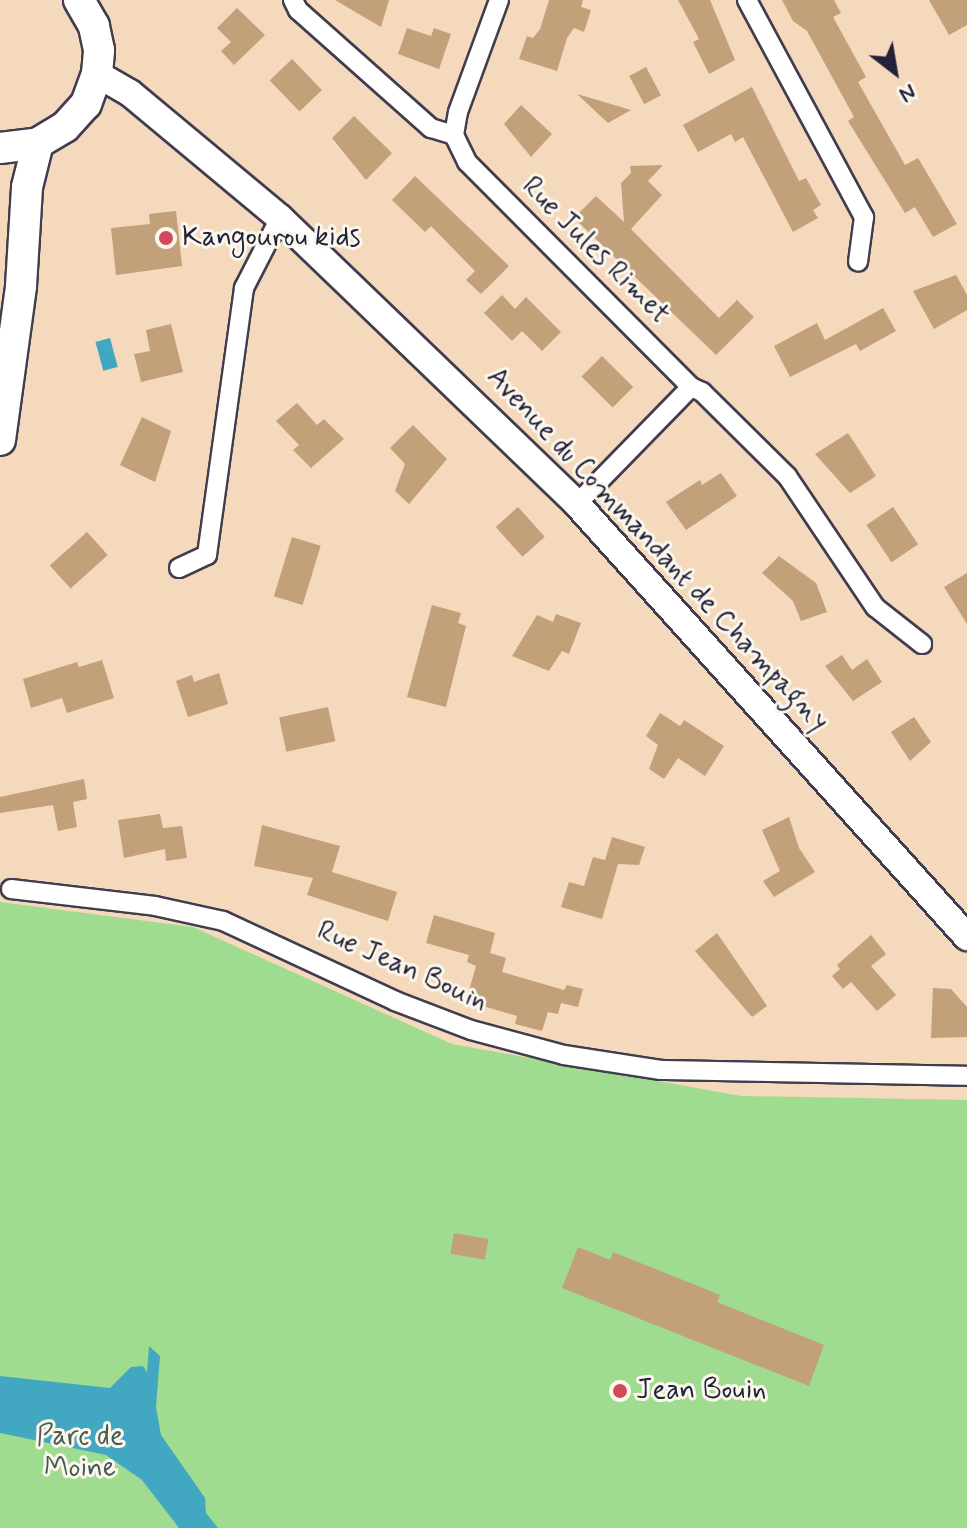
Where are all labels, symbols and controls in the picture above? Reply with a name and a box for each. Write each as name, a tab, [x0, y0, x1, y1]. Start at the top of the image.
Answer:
north arrow	[855, 32, 935, 112]
text: N	[894, 77, 921, 108]
street label: Rue Jules Rimet	[515, 171, 675, 331]
place label: Kangourou kids	[182, 221, 360, 255]
marker: Kangourou kids	[157, 229, 175, 247]
street label: Avenue du Commandant de Champagny	[472, 354, 842, 746]
street label: Rue Jean Bouin	[314, 916, 490, 1018]
place label: Jean Bouin	[636, 1374, 764, 1408]
marker: Jean Bouin	[611, 1382, 629, 1400]
park label: Parc de Moine	[37, 1420, 123, 1486]

